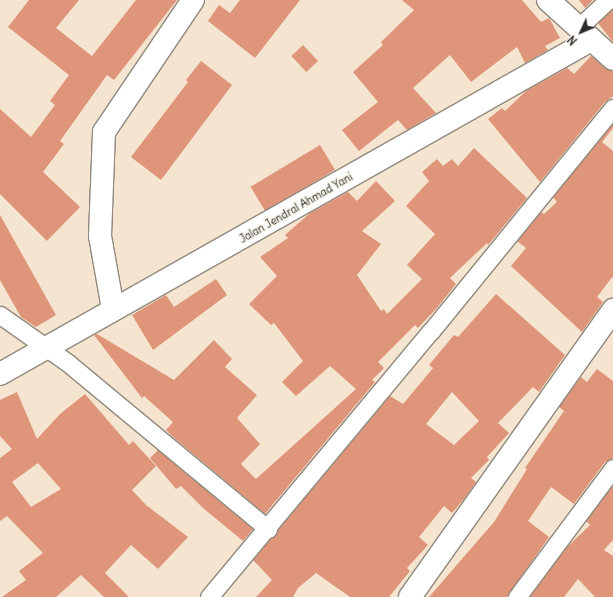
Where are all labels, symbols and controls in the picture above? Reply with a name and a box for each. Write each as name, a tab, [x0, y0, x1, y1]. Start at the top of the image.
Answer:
north arrow	[561, 12, 601, 52]
text: N	[565, 33, 580, 48]
street label: Jalan Jendral Ahmad Yani	[237, 170, 355, 246]

